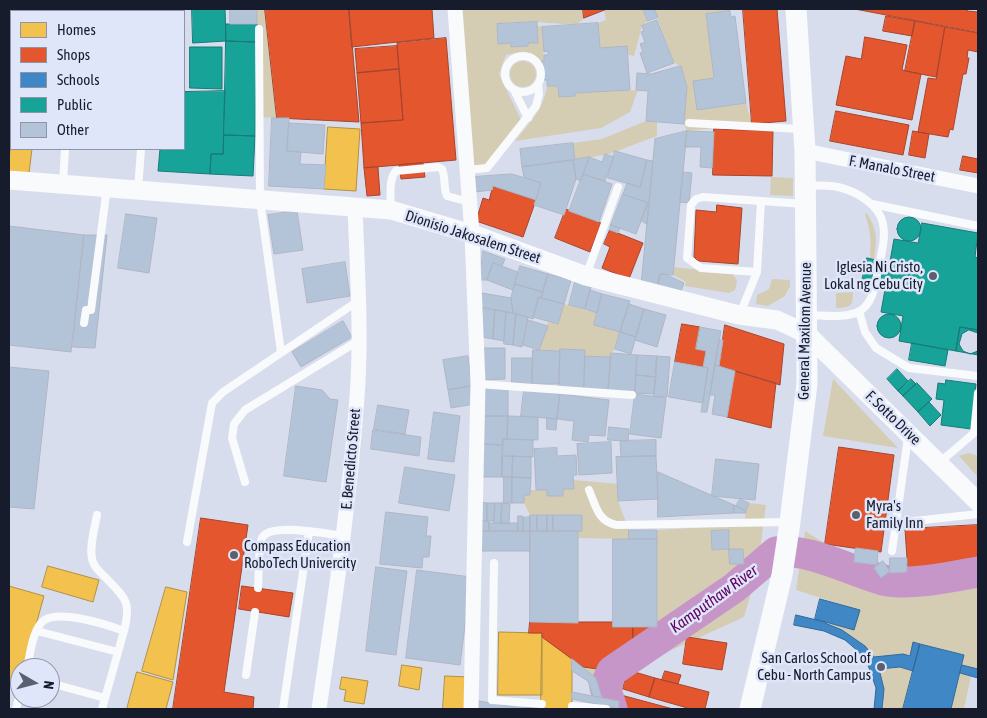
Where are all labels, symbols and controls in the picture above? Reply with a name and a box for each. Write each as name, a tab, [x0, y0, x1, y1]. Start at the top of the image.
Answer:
legend	[10, 10, 185, 150]
text: Homes	[57, 21, 96, 38]
text: Shops	[57, 46, 90, 63]
text: Schools	[57, 71, 100, 88]
text: Public	[57, 96, 92, 113]
text: Other	[57, 121, 89, 138]
street label: F. Manalo Street	[848, 152, 936, 186]
street label: Dionisio Jakosalem Street	[403, 207, 543, 267]
place label: Iglesia Ni Cristo, Lokal ng Cebu City	[824, 258, 923, 293]
street label: General Maxilom Avenue	[795, 262, 815, 400]
marker: Iglesia Ni Cristo, Lokal ng Cebu City	[927, 270, 939, 282]
street label: F. Sotto Drive	[862, 387, 924, 449]
street label: E. Benedicto Street	[338, 408, 364, 510]
place label: Myra's Family Inn	[866, 497, 923, 532]
marker: Myra's Family Inn	[850, 509, 862, 521]
place label: Compass Education RoboTech Univercity	[244, 537, 356, 572]
marker: Compass Education RoboTech Univercity	[228, 549, 240, 561]
water label: Kamputhaw River	[667, 561, 761, 637]
place label: San Carlos School of Cebu - North Campus	[757, 649, 871, 684]
north arrow	[10, 658, 60, 708]
marker: San Carlos School of Cebu - North Campus	[875, 661, 887, 673]
text: N	[40, 680, 57, 690]

